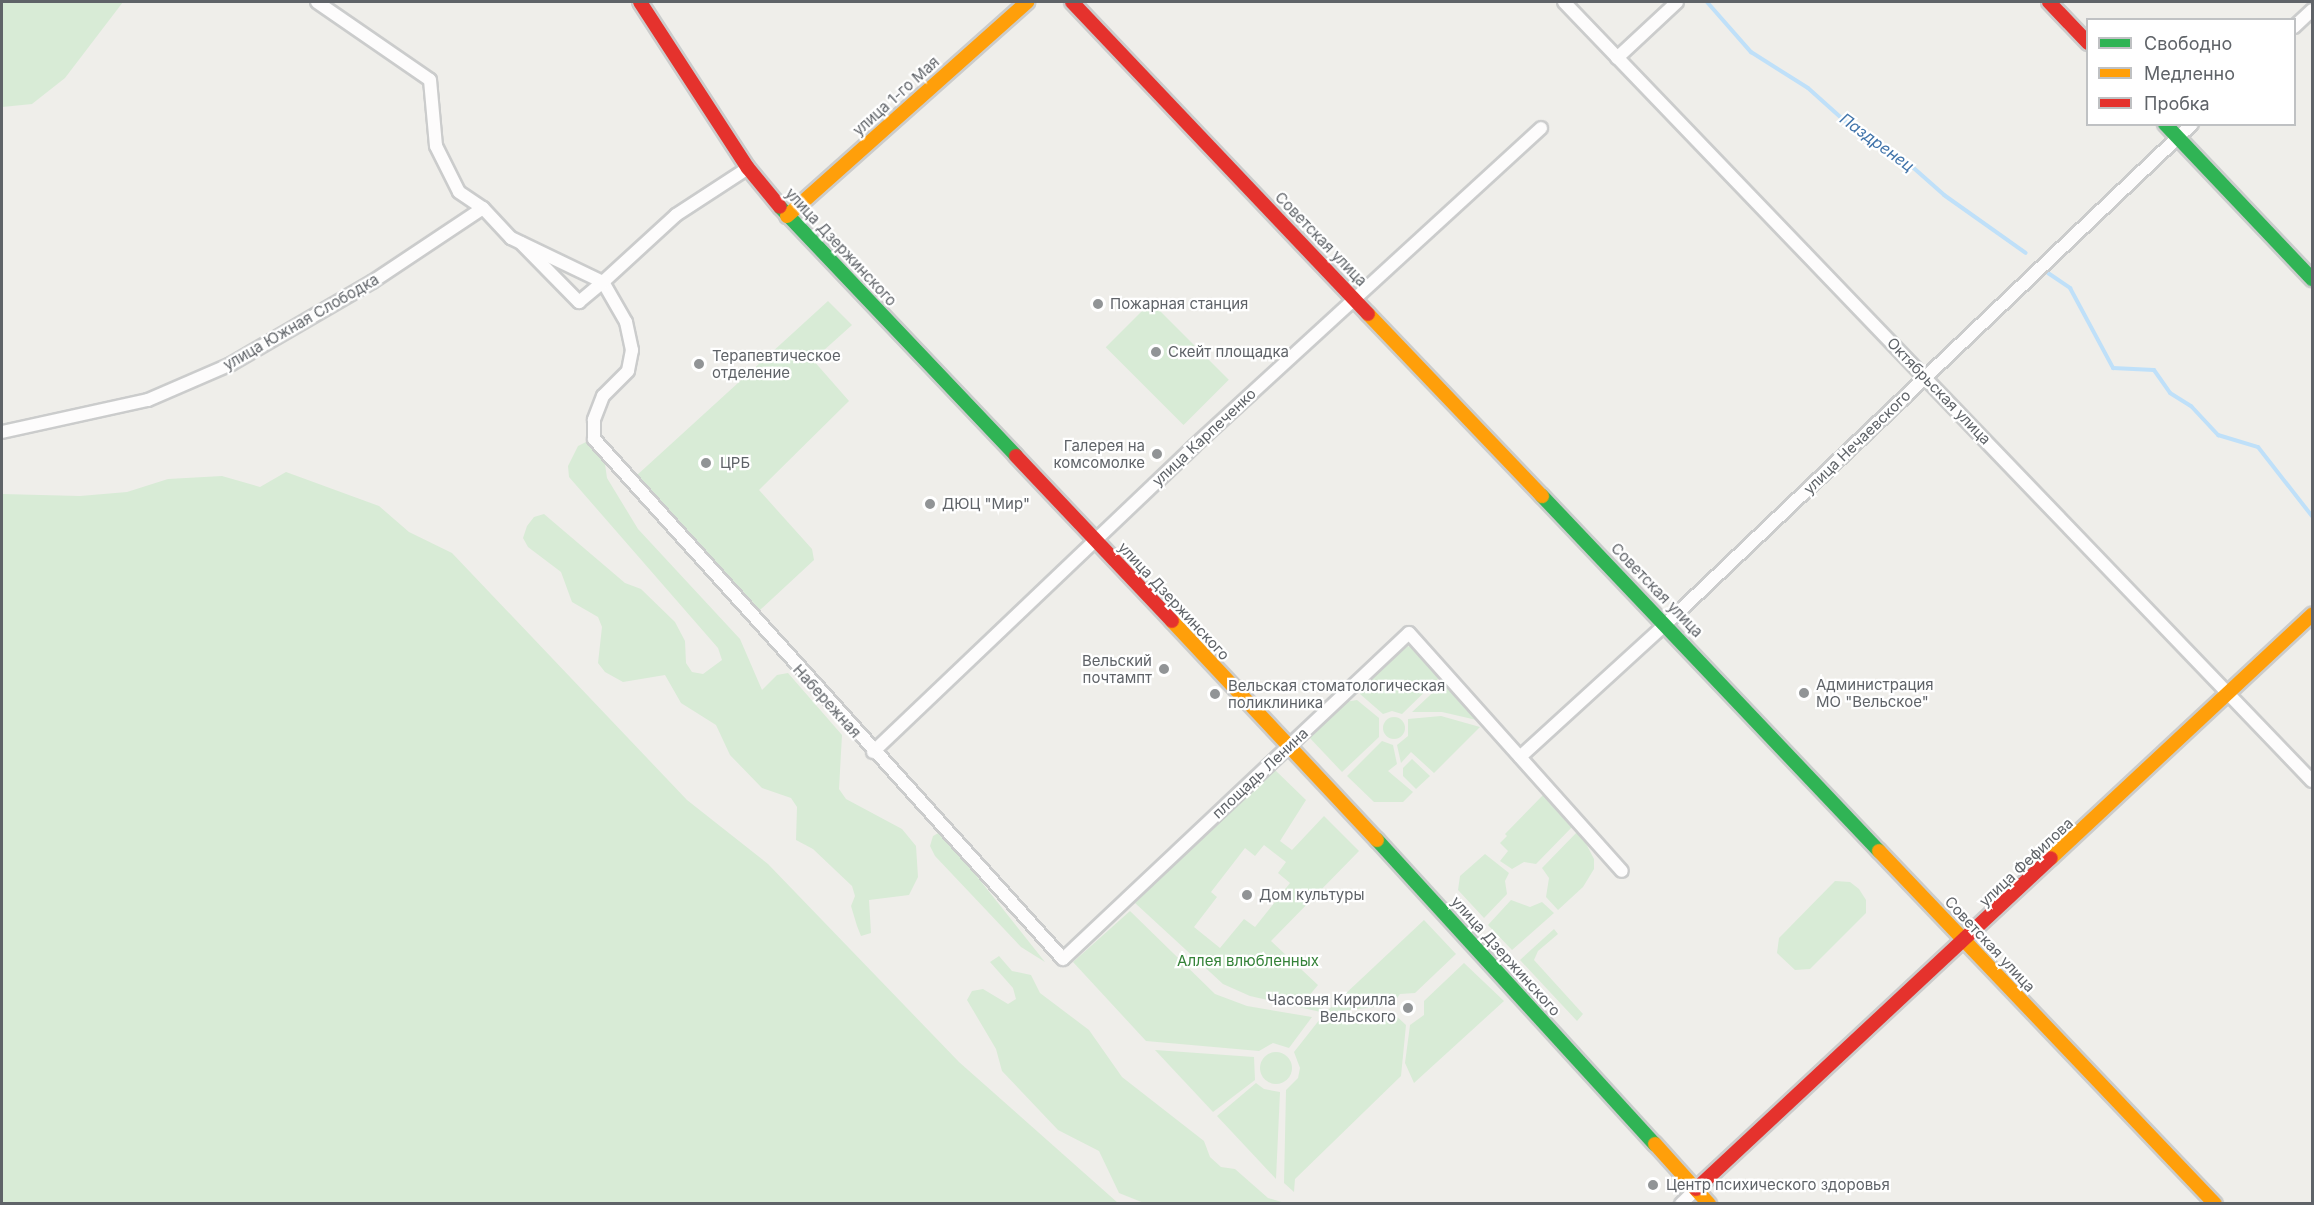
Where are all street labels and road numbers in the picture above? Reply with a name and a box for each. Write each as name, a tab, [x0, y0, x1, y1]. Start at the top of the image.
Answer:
street label: улица 1-го Мая	[849, 53, 943, 139]
street label: улица Дзержинского	[782, 184, 900, 310]
street label: Советская улица	[1271, 188, 1371, 290]
street label: улица Южная Слободка	[220, 270, 382, 374]
street label: Октябрьская улица	[1883, 334, 1995, 448]
street label: улица Карпеченко	[1148, 384, 1260, 490]
street label: улица Нечаевского	[1800, 386, 1914, 498]
street label: улица Дзержинского	[1115, 538, 1233, 664]
street label: Советская улица	[1607, 539, 1707, 641]
street label: Набережная	[789, 661, 865, 741]
street label: площадь Ленина	[1208, 724, 1312, 822]
street label: улица Фефилова	[1975, 814, 2077, 910]
street label: Советская улица	[1941, 892, 2039, 996]
street label: улица Дзержинского	[1448, 893, 1564, 1019]

